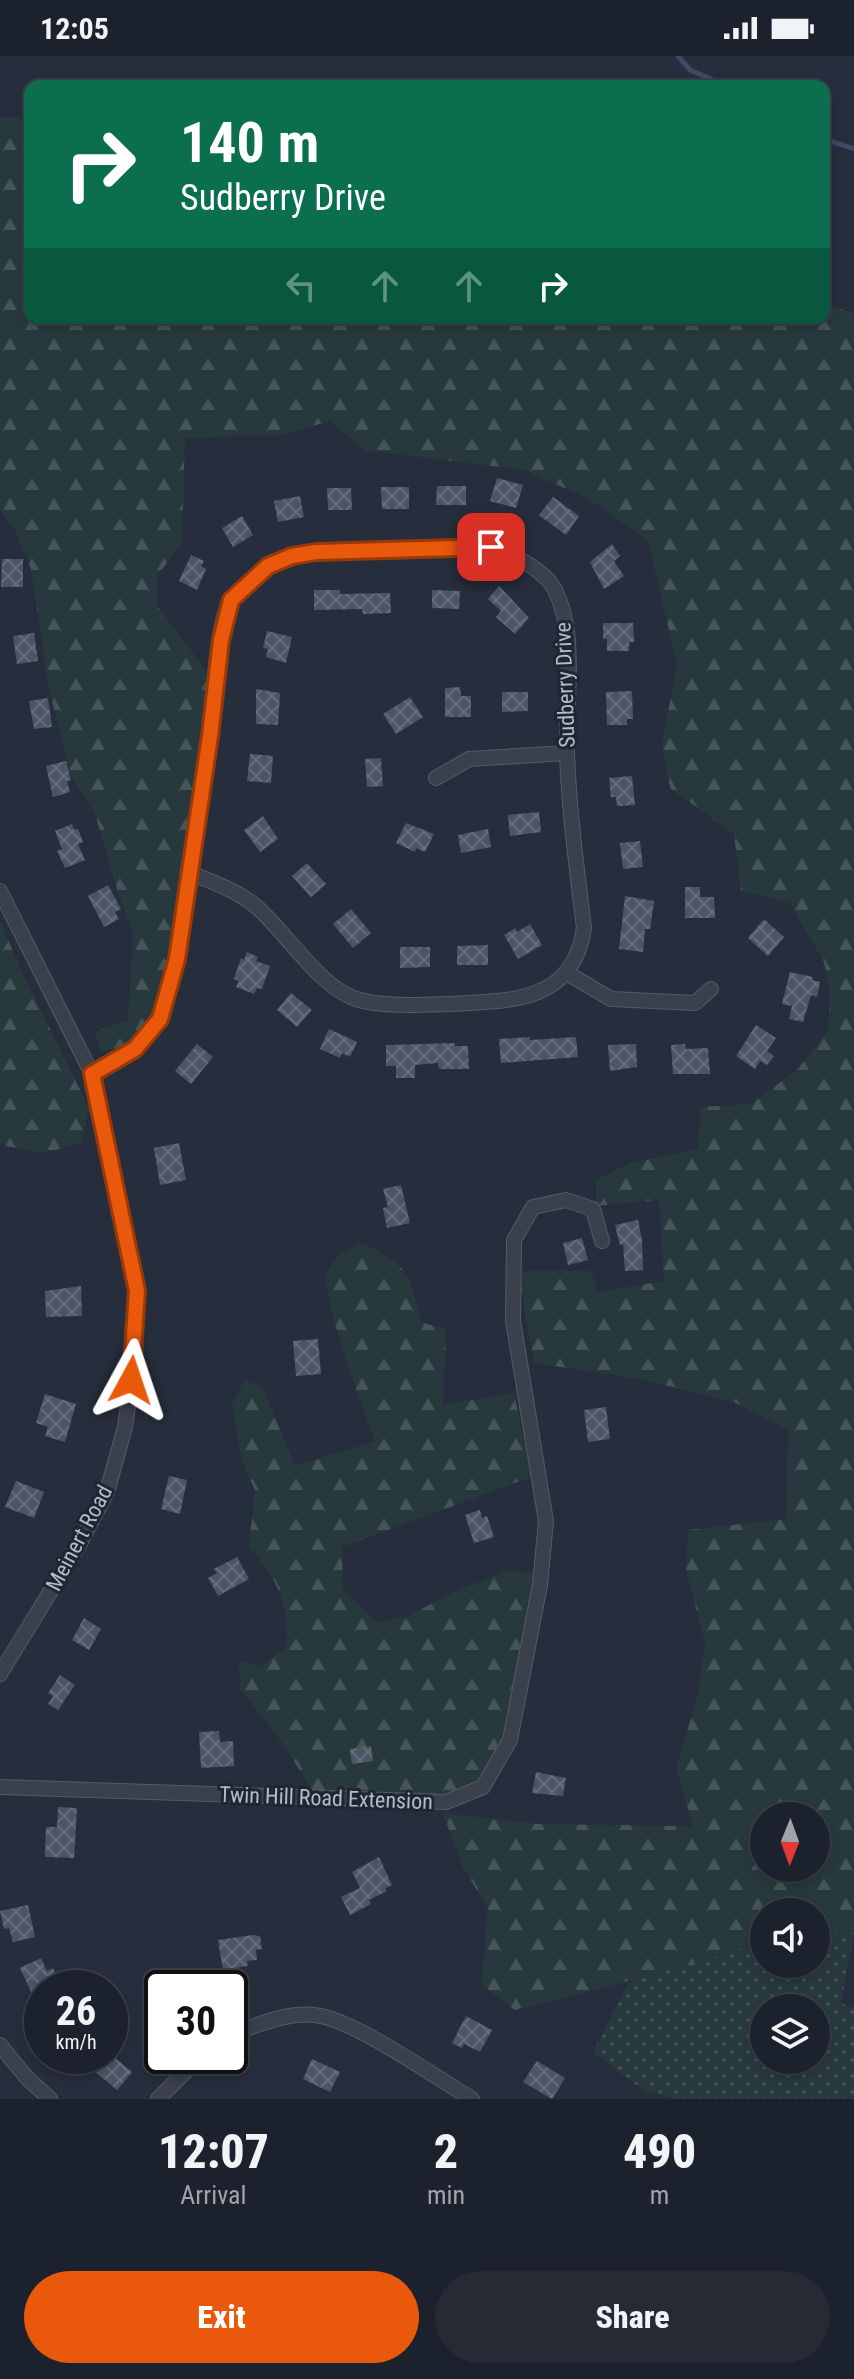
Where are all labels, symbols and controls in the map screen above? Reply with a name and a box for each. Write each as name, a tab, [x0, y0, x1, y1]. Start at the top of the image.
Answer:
text: 12:05	[40, 11, 109, 46]
text: 140 m	[180, 110, 319, 176]
icon: right	[48, 112, 152, 216]
text: Sudberry Drive	[180, 177, 386, 219]
icon: left	[279, 264, 323, 308]
icon: ahead	[363, 264, 407, 308]
icon: ahead	[447, 264, 491, 308]
icon: right	[531, 264, 575, 308]
pin	[457, 513, 525, 581]
icon: arrive	[469, 525, 513, 569]
street label: Sudberry Drive	[550, 622, 580, 748]
position arrow	[89, 1338, 173, 1422]
street label: Meinert Road	[41, 1481, 117, 1595]
street label: Twin Hill Road Extension	[219, 1782, 433, 1814]
north arrow	[750, 1802, 830, 1882]
map controls	[750, 1802, 830, 2074]
button: sound	[750, 1898, 830, 1978]
speed limit sign: 30	[144, 1970, 248, 2074]
text: 26	[56, 1988, 96, 2035]
button: layers	[750, 1994, 830, 2074]
text: km/h	[55, 2030, 97, 2054]
text: 12:07	[158, 2123, 269, 2180]
text: 2	[434, 2123, 458, 2180]
text: 490	[623, 2123, 696, 2180]
text: Arrival	[180, 2180, 247, 2210]
text: min	[427, 2180, 465, 2210]
text: m	[650, 2180, 669, 2210]
button: Exit	[24, 2271, 419, 2363]
button: Share	[435, 2271, 830, 2363]

